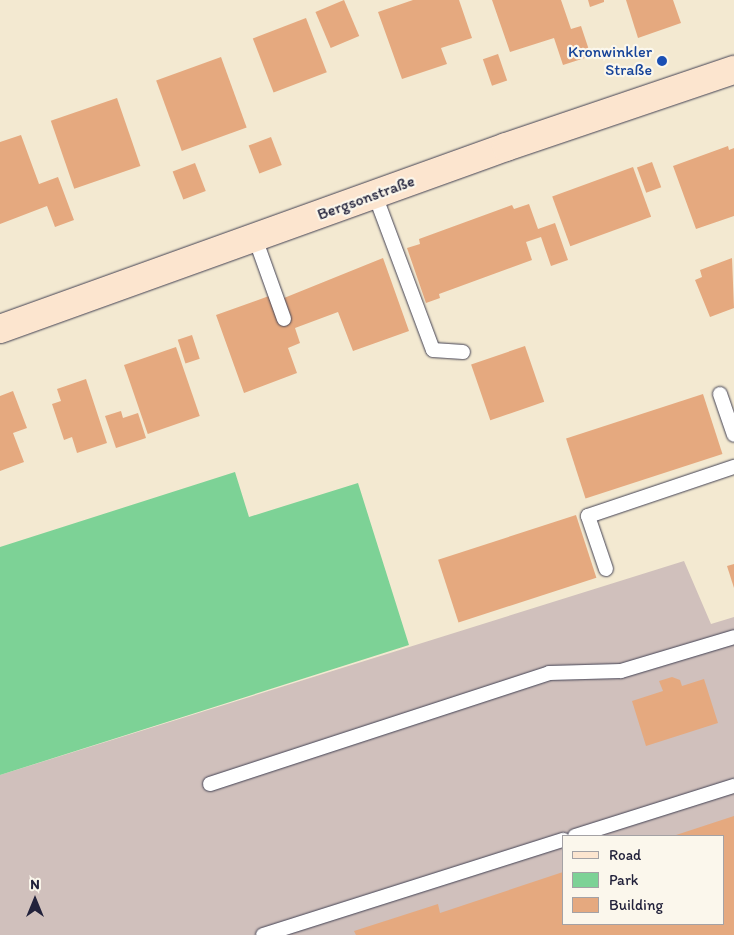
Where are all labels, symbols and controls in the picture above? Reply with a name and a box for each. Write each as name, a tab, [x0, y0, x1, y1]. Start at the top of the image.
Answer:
place label: Kronwinkler Straße	[568, 42, 652, 80]
marker: Kronwinkler Straße	[656, 55, 668, 67]
street label: Bergsonstraße	[315, 172, 417, 224]
legend	[562, 835, 724, 925]
text: Road	[609, 846, 641, 864]
text: Park	[609, 871, 639, 889]
north arrow	[10, 875, 60, 925]
text: N	[30, 876, 40, 893]
text: Building	[609, 896, 663, 914]

